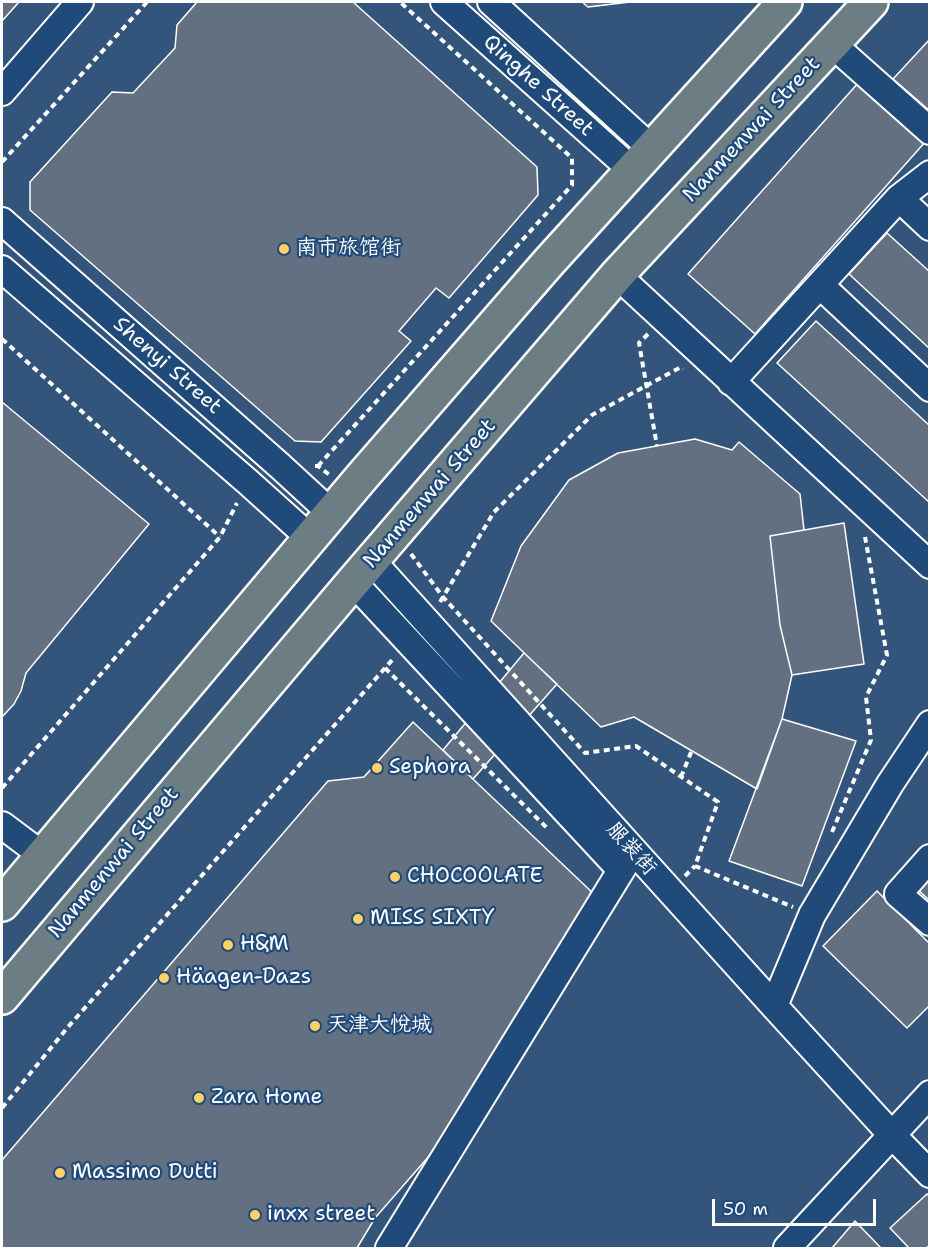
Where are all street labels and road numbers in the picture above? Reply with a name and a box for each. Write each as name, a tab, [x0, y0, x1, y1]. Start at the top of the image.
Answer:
street label: Qinghe Street	[478, 30, 598, 142]
street label: Nanmenwai Street	[678, 52, 826, 208]
street label: Shenyi Street	[108, 312, 226, 420]
street label: Nanmenwai Street	[358, 414, 502, 574]
street label: Nanmenwai Street	[43, 782, 185, 944]
street label: 服装街	[601, 817, 661, 881]

